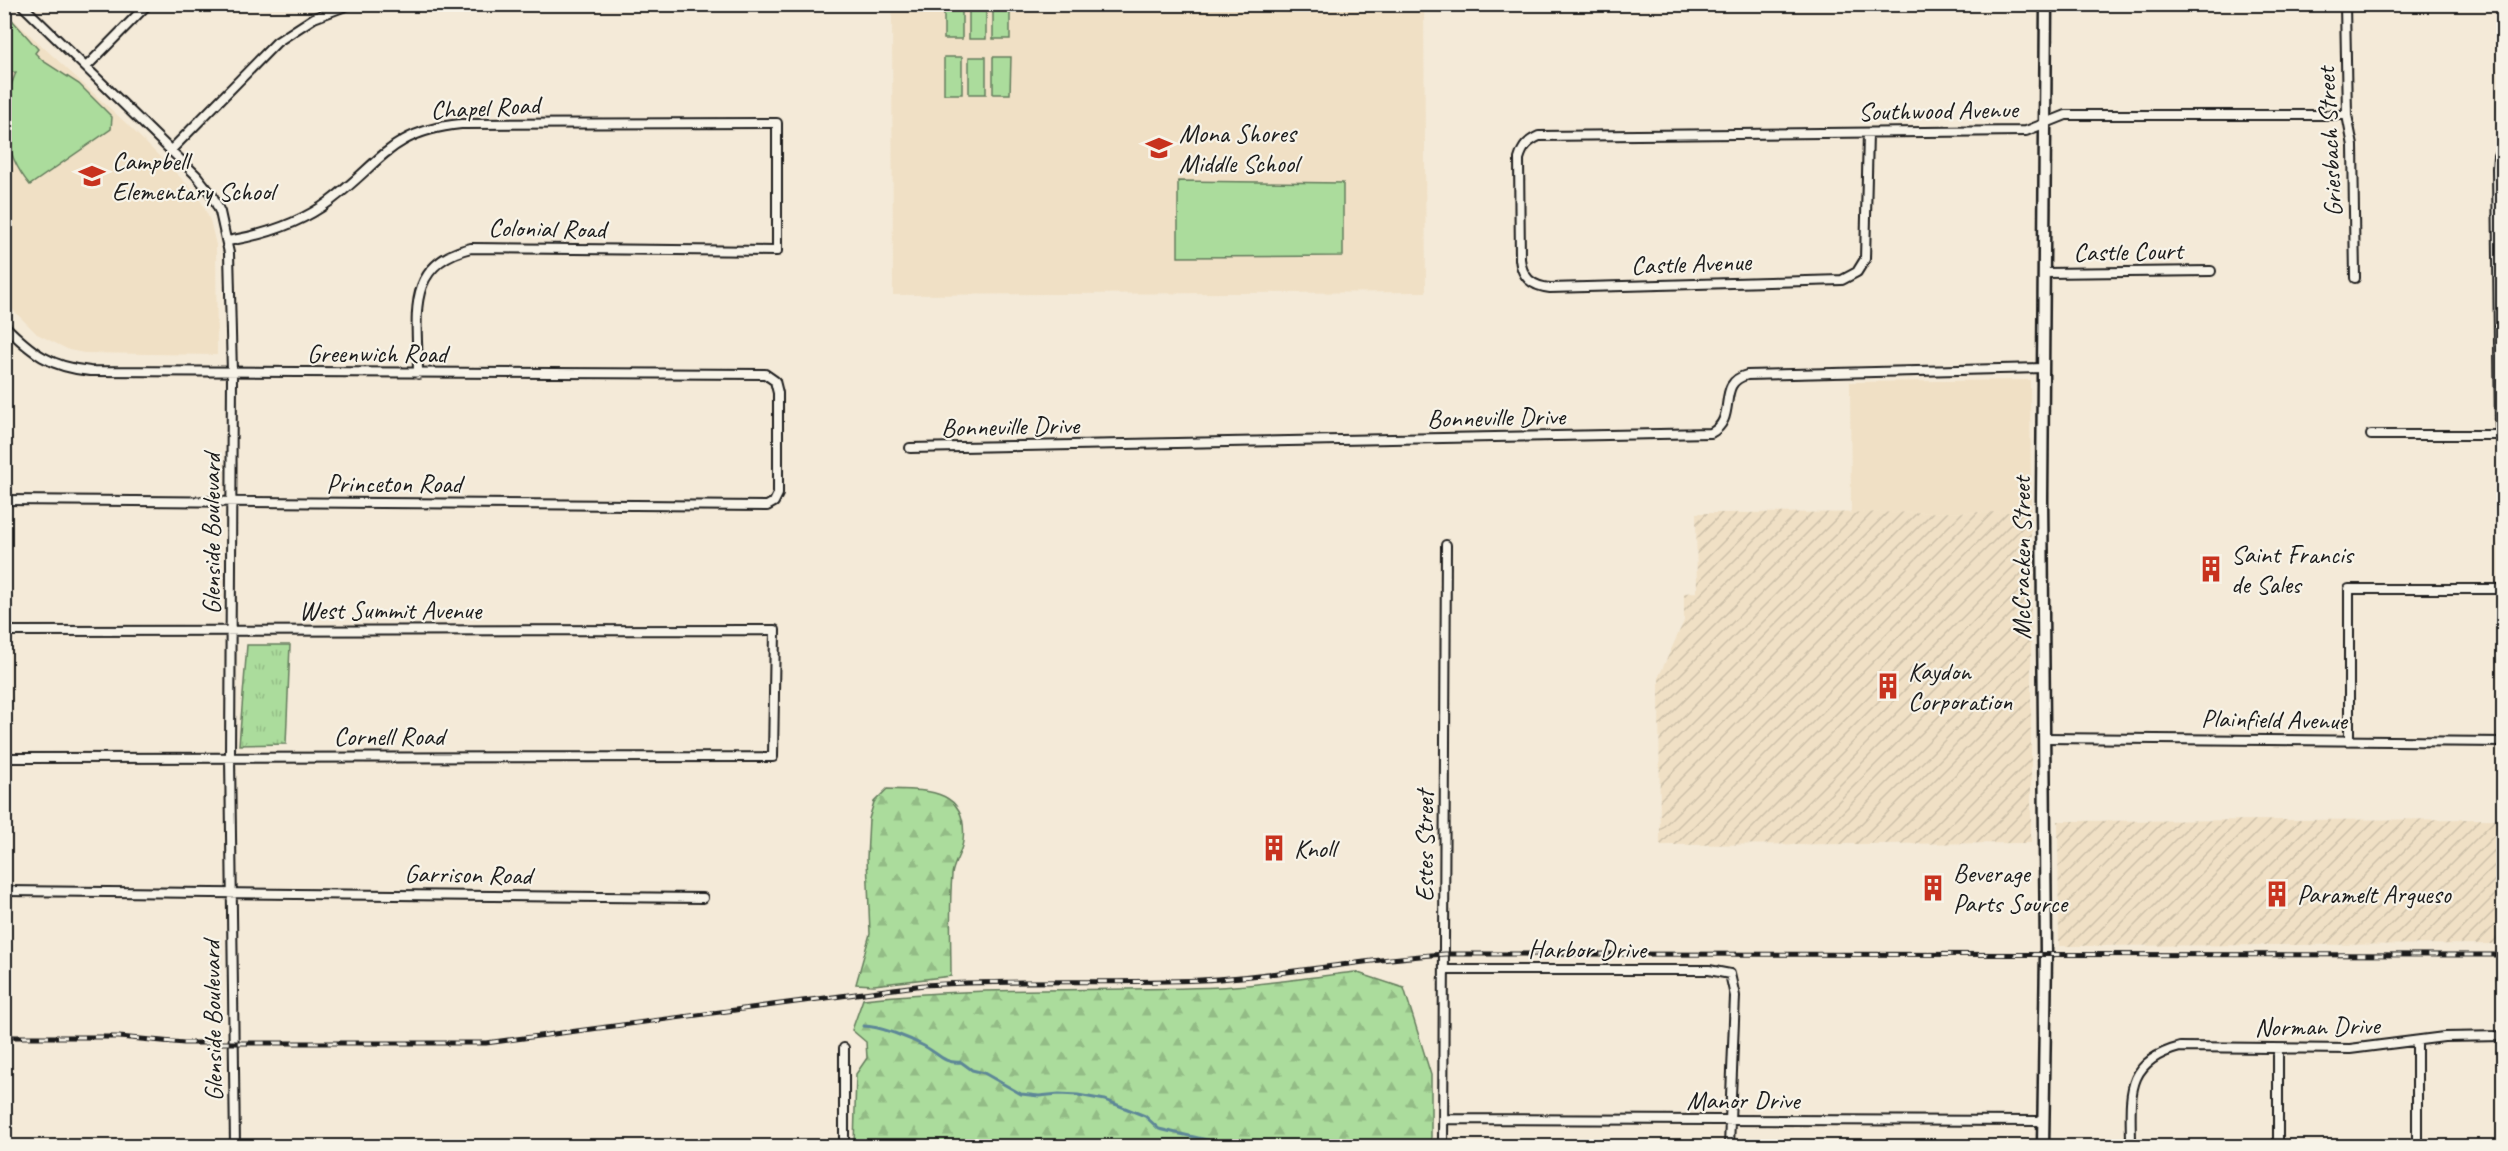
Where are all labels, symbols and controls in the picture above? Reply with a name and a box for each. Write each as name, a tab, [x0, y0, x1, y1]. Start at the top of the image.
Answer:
street label: Griesbach Street	[2309, 64, 2350, 218]
street label: Chapel Road	[430, 88, 544, 127]
street label: Southwood Avenue	[1858, 93, 2021, 128]
place label: Mona Shores Middle School	[1179, 117, 1303, 180]
school or university icon: Mona Shores Middle School	[1144, 133, 1174, 163]
place label: Campbell Elementary School	[112, 145, 279, 208]
school or university icon: Campbell Elementary School	[77, 161, 107, 191]
street label: Colonial Road	[488, 211, 610, 246]
street label: Castle Court	[2073, 234, 2185, 269]
street label: Castle Avenue	[1630, 245, 1753, 282]
street label: Greenwich Road	[307, 337, 451, 370]
street label: Bonneville Drive	[1427, 400, 1567, 435]
street label: Bonneville Drive	[941, 409, 1081, 444]
street label: Glenside Boulevard	[195, 450, 228, 614]
street label: Princeton Road	[326, 467, 466, 500]
street label: McCracken Street	[2005, 474, 2038, 639]
place label: Saint Francis de Sales	[2231, 538, 2355, 601]
building icon: Saint Francis de Sales	[2196, 554, 2226, 584]
street label: West Summit Avenue	[299, 594, 483, 627]
place label: Kaydon Corporation	[1908, 655, 2013, 718]
building icon: Kaydon Corporation	[1873, 671, 1903, 701]
street label: Plainfield Avenue	[2201, 702, 2349, 737]
street label: Cornell Road	[334, 720, 448, 753]
street label: Estes Street	[1408, 787, 1441, 902]
place label: Knoll	[1294, 832, 1340, 865]
building icon: Knoll	[1259, 833, 1289, 863]
street label: Garrison Road	[404, 857, 536, 892]
place label: Beverage Parts Source	[1953, 857, 2069, 920]
building icon: Beverage Parts Source	[1918, 873, 1948, 903]
place label: Paramelt Argueso	[2297, 878, 2452, 911]
building icon: Paramelt Argueso	[2262, 879, 2292, 909]
street label: Harbor Drive	[1528, 933, 1649, 966]
street label: Glenside Boulevard	[195, 937, 230, 1102]
street label: Norman Drive	[2254, 1009, 2382, 1044]
street label: Manor Drive	[1687, 1084, 1802, 1117]

